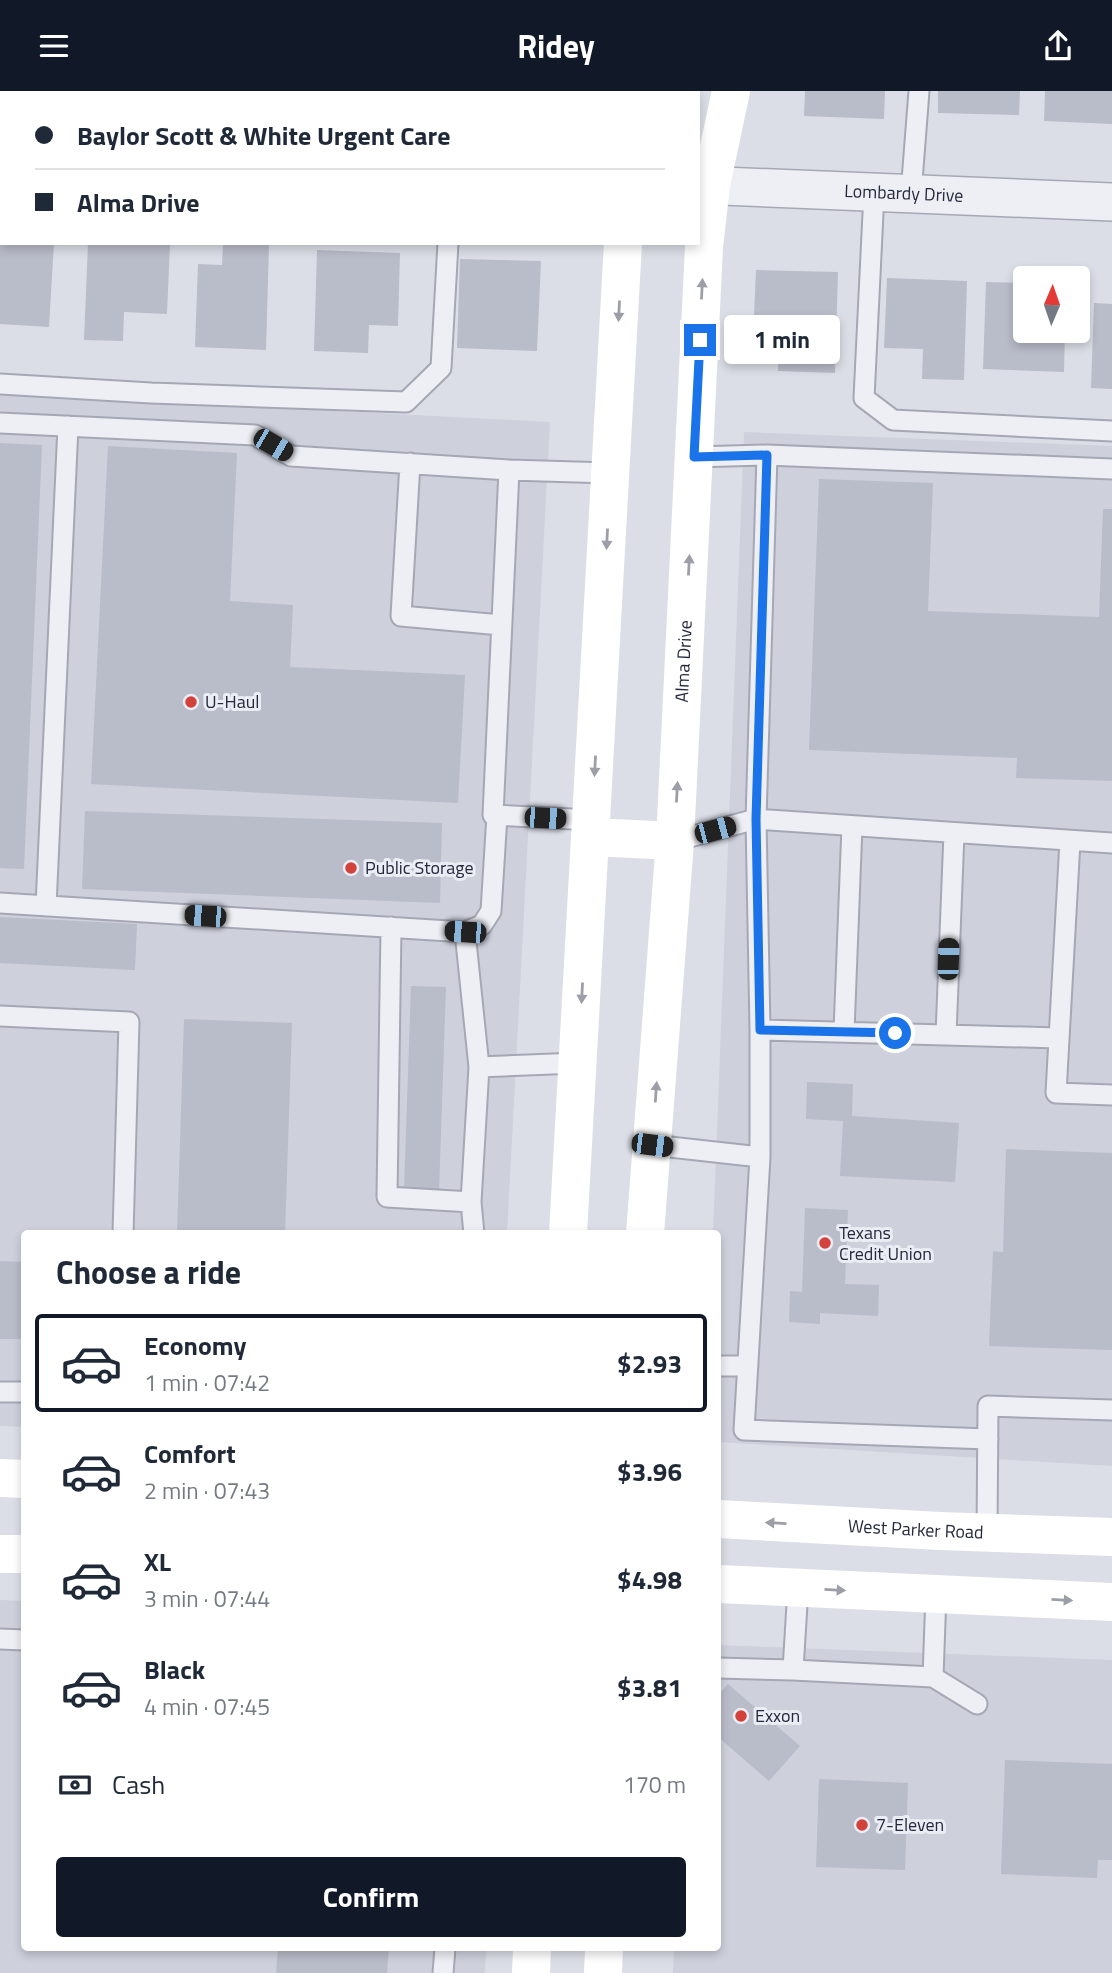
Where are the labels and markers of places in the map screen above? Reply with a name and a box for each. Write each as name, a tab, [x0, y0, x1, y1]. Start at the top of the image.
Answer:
place label: U-Haul	[205, 688, 259, 715]
marker: U-Haul	[183, 694, 199, 710]
place label: Public Storage	[365, 854, 474, 881]
marker: Public Storage	[343, 860, 359, 876]
place label: Texans Credit Union	[839, 1219, 932, 1267]
marker: Texans Credit Union	[817, 1235, 833, 1251]
place label: Exxon	[755, 1702, 800, 1729]
marker: Exxon	[733, 1708, 749, 1724]
place label: 7-Eleven	[876, 1811, 944, 1838]
marker: 7-Eleven	[854, 1817, 870, 1833]

